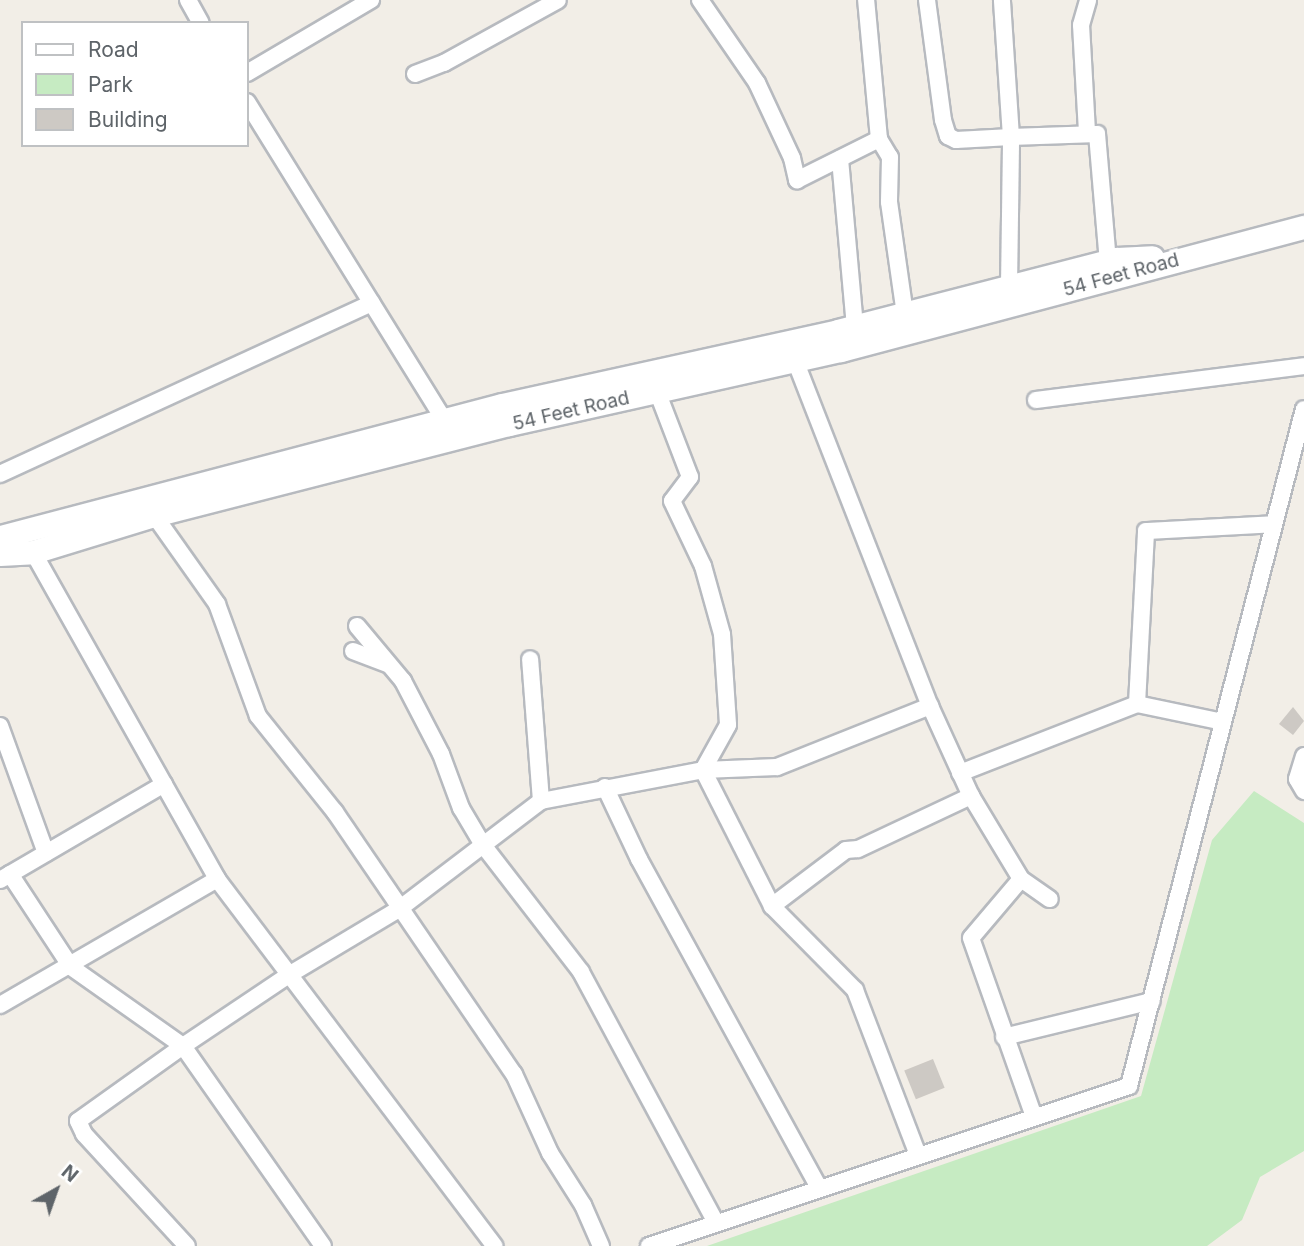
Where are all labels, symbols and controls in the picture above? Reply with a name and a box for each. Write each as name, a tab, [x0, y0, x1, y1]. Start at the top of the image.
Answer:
legend	[21, 21, 248, 147]
text: Road	[88, 37, 139, 62]
text: Park	[88, 72, 133, 97]
text: Building	[88, 107, 168, 132]
street label: 54 Feet Road	[1060, 249, 1182, 301]
street label: 54 Feet Road	[510, 386, 632, 436]
north arrow	[21, 1155, 91, 1225]
text: N	[57, 1160, 83, 1187]

